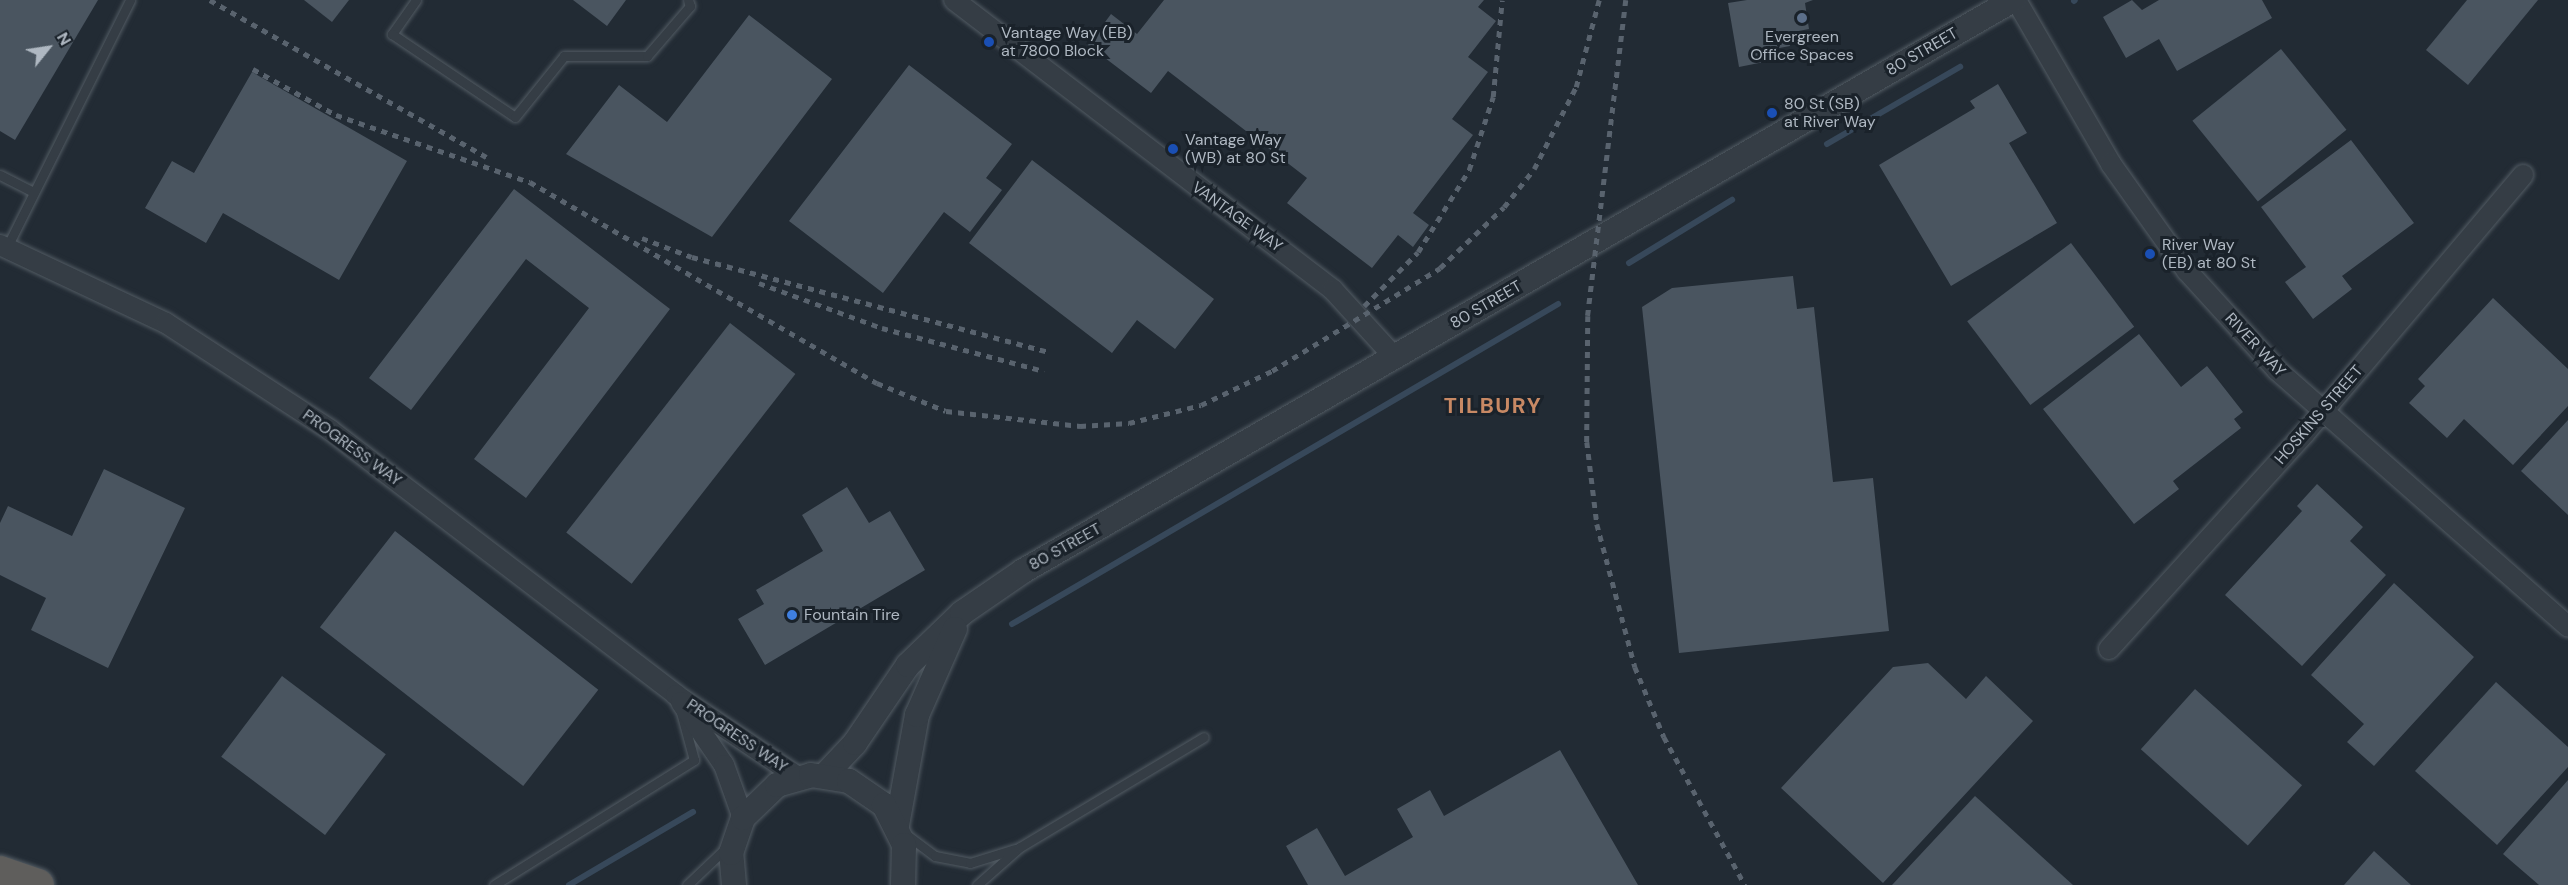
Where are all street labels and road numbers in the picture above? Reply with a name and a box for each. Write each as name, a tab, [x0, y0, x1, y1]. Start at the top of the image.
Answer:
street label: 80 STREET	[1883, 24, 1961, 80]
street label: VANTAGE WAY	[1188, 178, 1286, 256]
street label: 80 STREET	[1447, 277, 1525, 333]
street label: RIVER WAY	[2221, 309, 2289, 381]
street label: HOSKINS STREET	[2271, 362, 2367, 468]
street label: PROGRESS WAY	[299, 406, 405, 490]
street label: 80 STREET	[1026, 519, 1104, 575]
street label: PROGRESS WAY	[683, 695, 791, 777]

